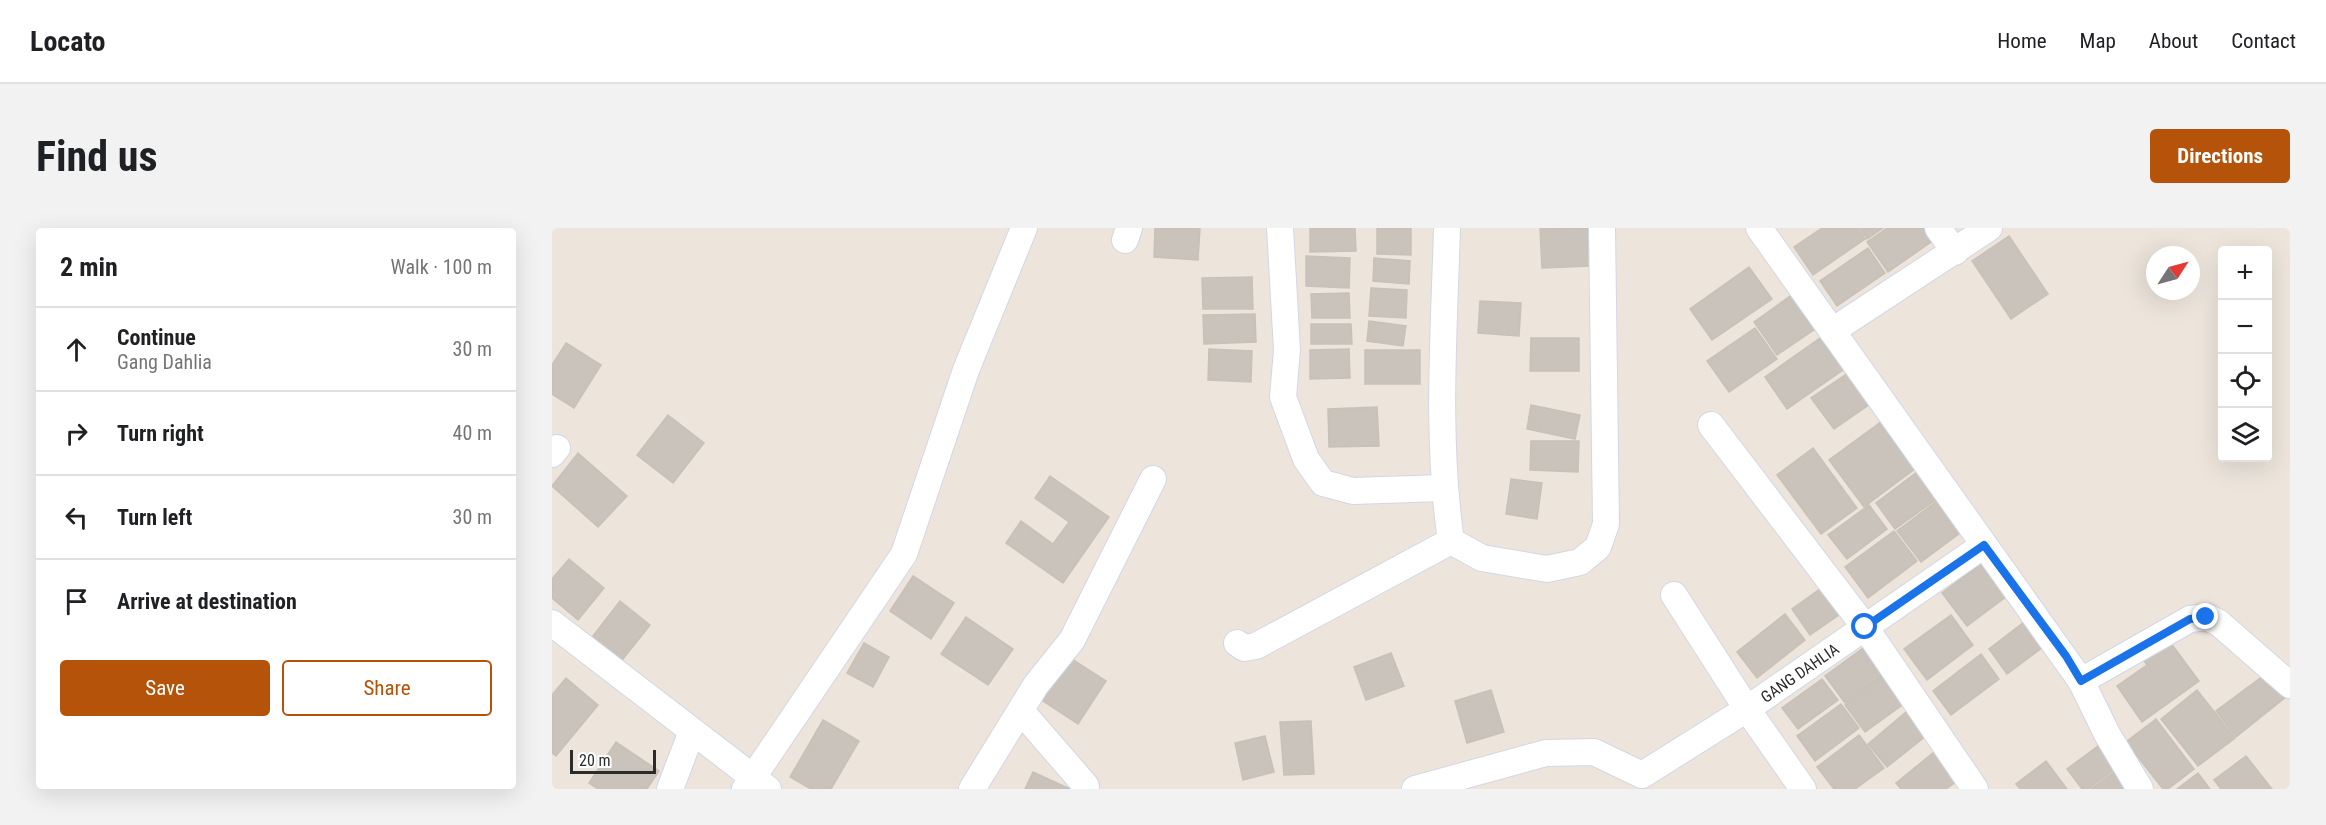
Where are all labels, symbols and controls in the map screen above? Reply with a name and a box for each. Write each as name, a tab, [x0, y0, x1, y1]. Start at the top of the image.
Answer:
text: Locato	[30, 25, 106, 58]
text: Home	[1997, 29, 2047, 53]
text: Map	[2080, 29, 2116, 53]
text: About	[2149, 29, 2198, 53]
text: Contact	[2231, 29, 2296, 53]
button: Directions	[2150, 129, 2290, 183]
text: Find us	[36, 132, 157, 181]
north arrow	[2146, 246, 2200, 300]
map controls	[2218, 246, 2272, 462]
button: +	[2218, 246, 2272, 300]
text: 2 min	[60, 252, 118, 282]
text: Walk · 100 m	[391, 255, 492, 279]
button: −	[2218, 300, 2272, 354]
text: Continue	[117, 325, 196, 350]
icon: ahead	[60, 333, 93, 366]
text: 30 m	[453, 337, 492, 361]
text: Gang Dahlia	[117, 350, 212, 374]
button: locate	[2218, 354, 2272, 408]
button: layers	[2218, 408, 2272, 462]
icon: right	[60, 417, 93, 450]
text: Turn right	[117, 421, 204, 446]
text: 40 m	[453, 421, 492, 445]
icon: left	[60, 501, 93, 534]
text: Turn left	[117, 505, 192, 530]
text: 30 m	[453, 505, 492, 529]
icon: arrive	[60, 585, 93, 618]
text: Arrive at destination	[117, 589, 297, 614]
route end	[2192, 603, 2218, 629]
route start	[1851, 613, 1877, 639]
street label: GANG DAHLIA	[1757, 639, 1842, 706]
button: Save	[60, 660, 270, 716]
button: Share	[282, 660, 492, 716]
scale bar	[570, 747, 656, 774]
text: 20 m	[579, 751, 611, 770]

